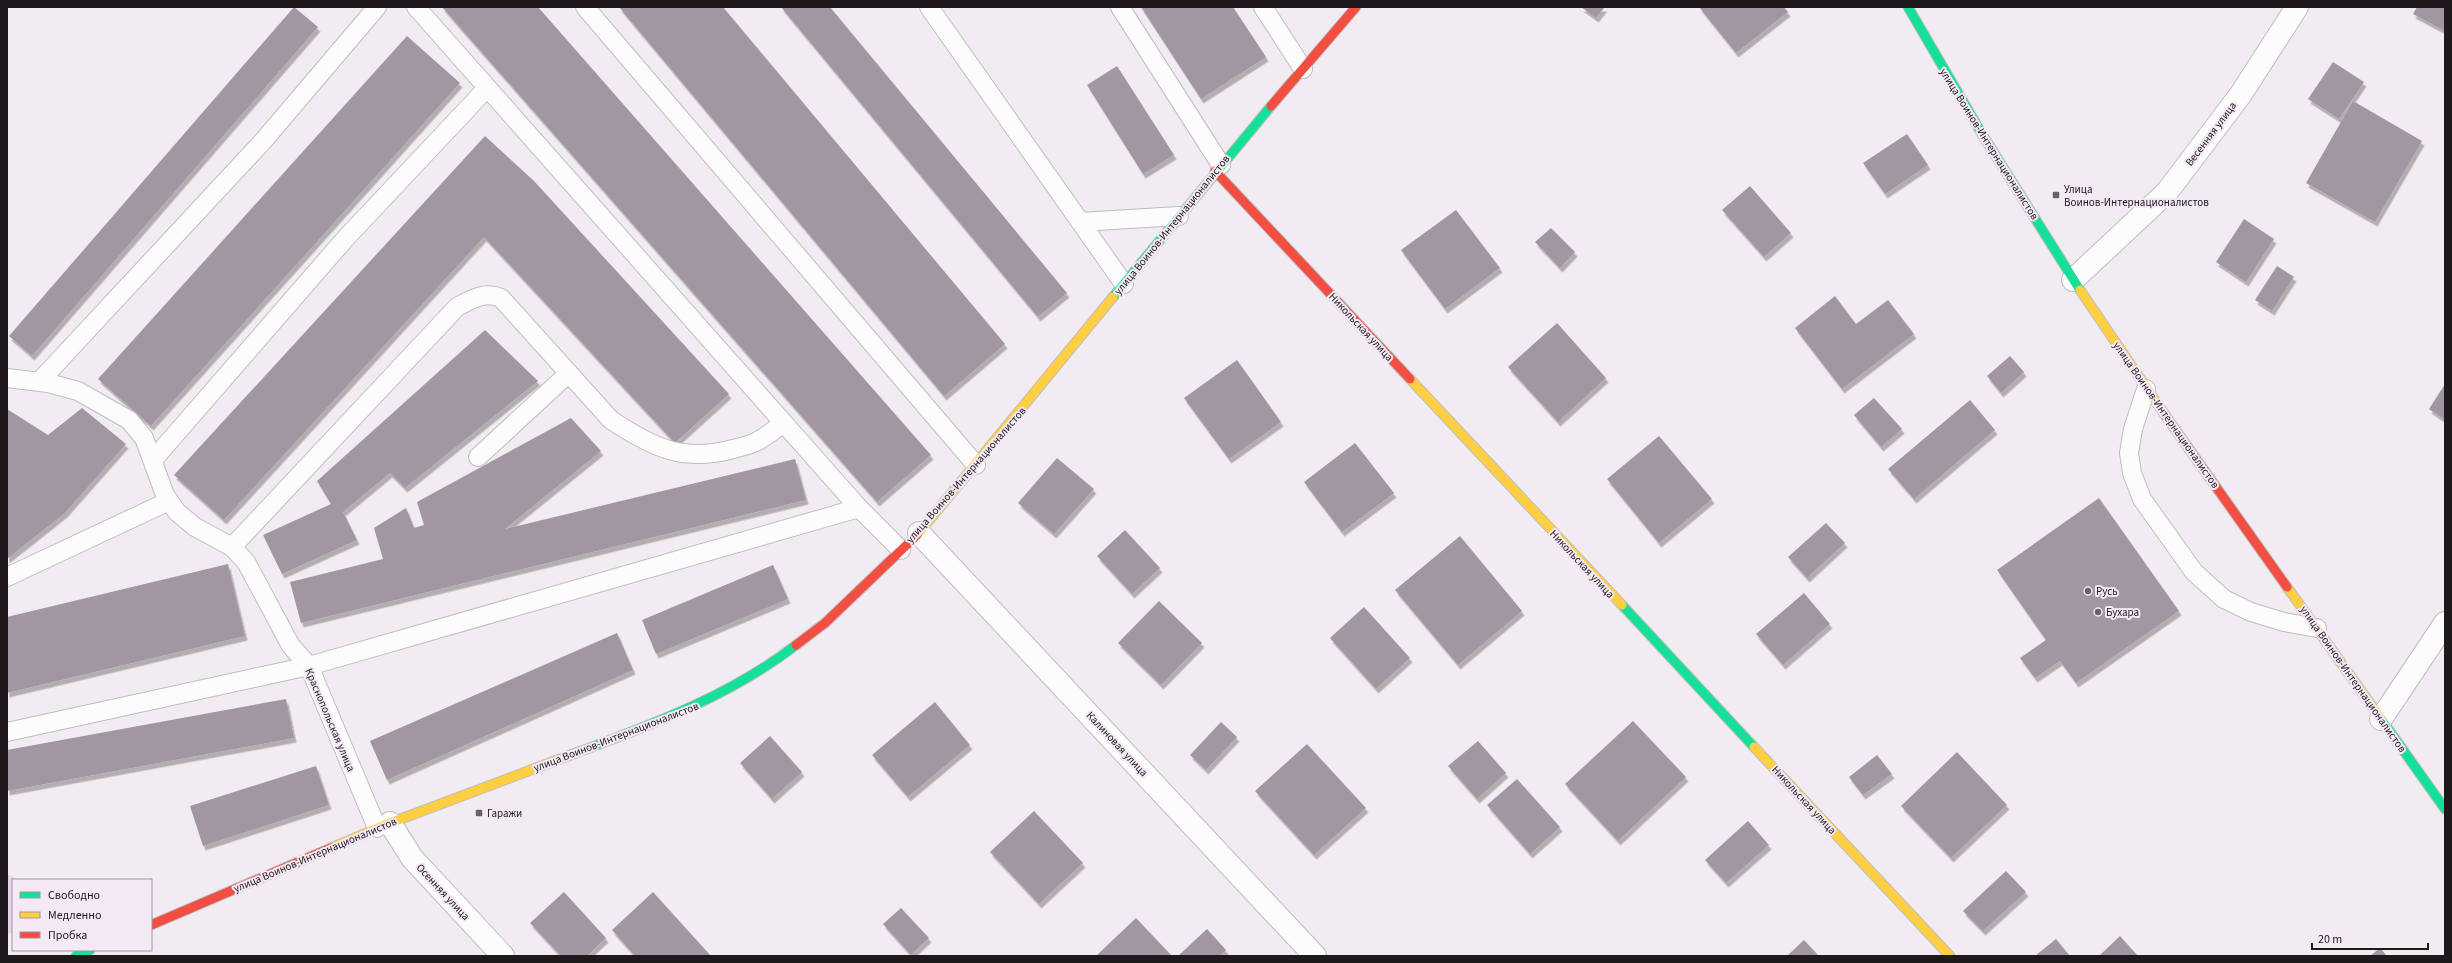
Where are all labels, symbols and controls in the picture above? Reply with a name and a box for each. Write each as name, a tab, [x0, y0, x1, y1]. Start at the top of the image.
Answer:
street label: улица Воинов-Интернационалистов	[1936, 65, 2042, 223]
street label: Весенняя улица	[2182, 99, 2240, 169]
street label: улица Воинов-Интернационалистов	[1111, 152, 1233, 298]
place label: Улица Воинов-Интернационалистов	[2064, 182, 2209, 210]
marker: Улица Воинов-Интернационалистов	[2051, 190, 2061, 200]
street label: Никольская улица	[1325, 290, 1397, 364]
street label: улица Воинов-Интернационалистов	[2109, 339, 2223, 492]
street label: улица Воинов-Интернационалистов	[903, 403, 1030, 546]
street label: Никольская улица	[1546, 527, 1618, 601]
place label: Русь	[2096, 584, 2118, 599]
marker: Русь	[2083, 586, 2093, 596]
street label: улица Воинов-Интернационалистов	[2296, 603, 2410, 756]
place label: Бухара	[2106, 605, 2139, 620]
marker: Бухара	[2093, 607, 2103, 617]
street label: Краснопольская улица	[301, 666, 359, 774]
street label: улица Воинов-Интернационалистов	[531, 698, 701, 776]
street label: Калиновая улица	[1083, 708, 1151, 780]
street label: Никольская улица	[1768, 763, 1840, 837]
place label: Гаражи	[487, 806, 522, 821]
marker: Гаражи	[474, 808, 484, 818]
street label: улица Воинов-Интернационалистов	[231, 814, 399, 896]
street label: Осенняя улица	[413, 860, 473, 924]
legend	[12, 879, 152, 951]
text: Свободно	[48, 887, 100, 904]
text: Медленно	[48, 907, 102, 924]
scale bar	[2312, 925, 2428, 951]
text: Пробка	[48, 927, 87, 944]
text: 20 m	[2318, 931, 2342, 948]

